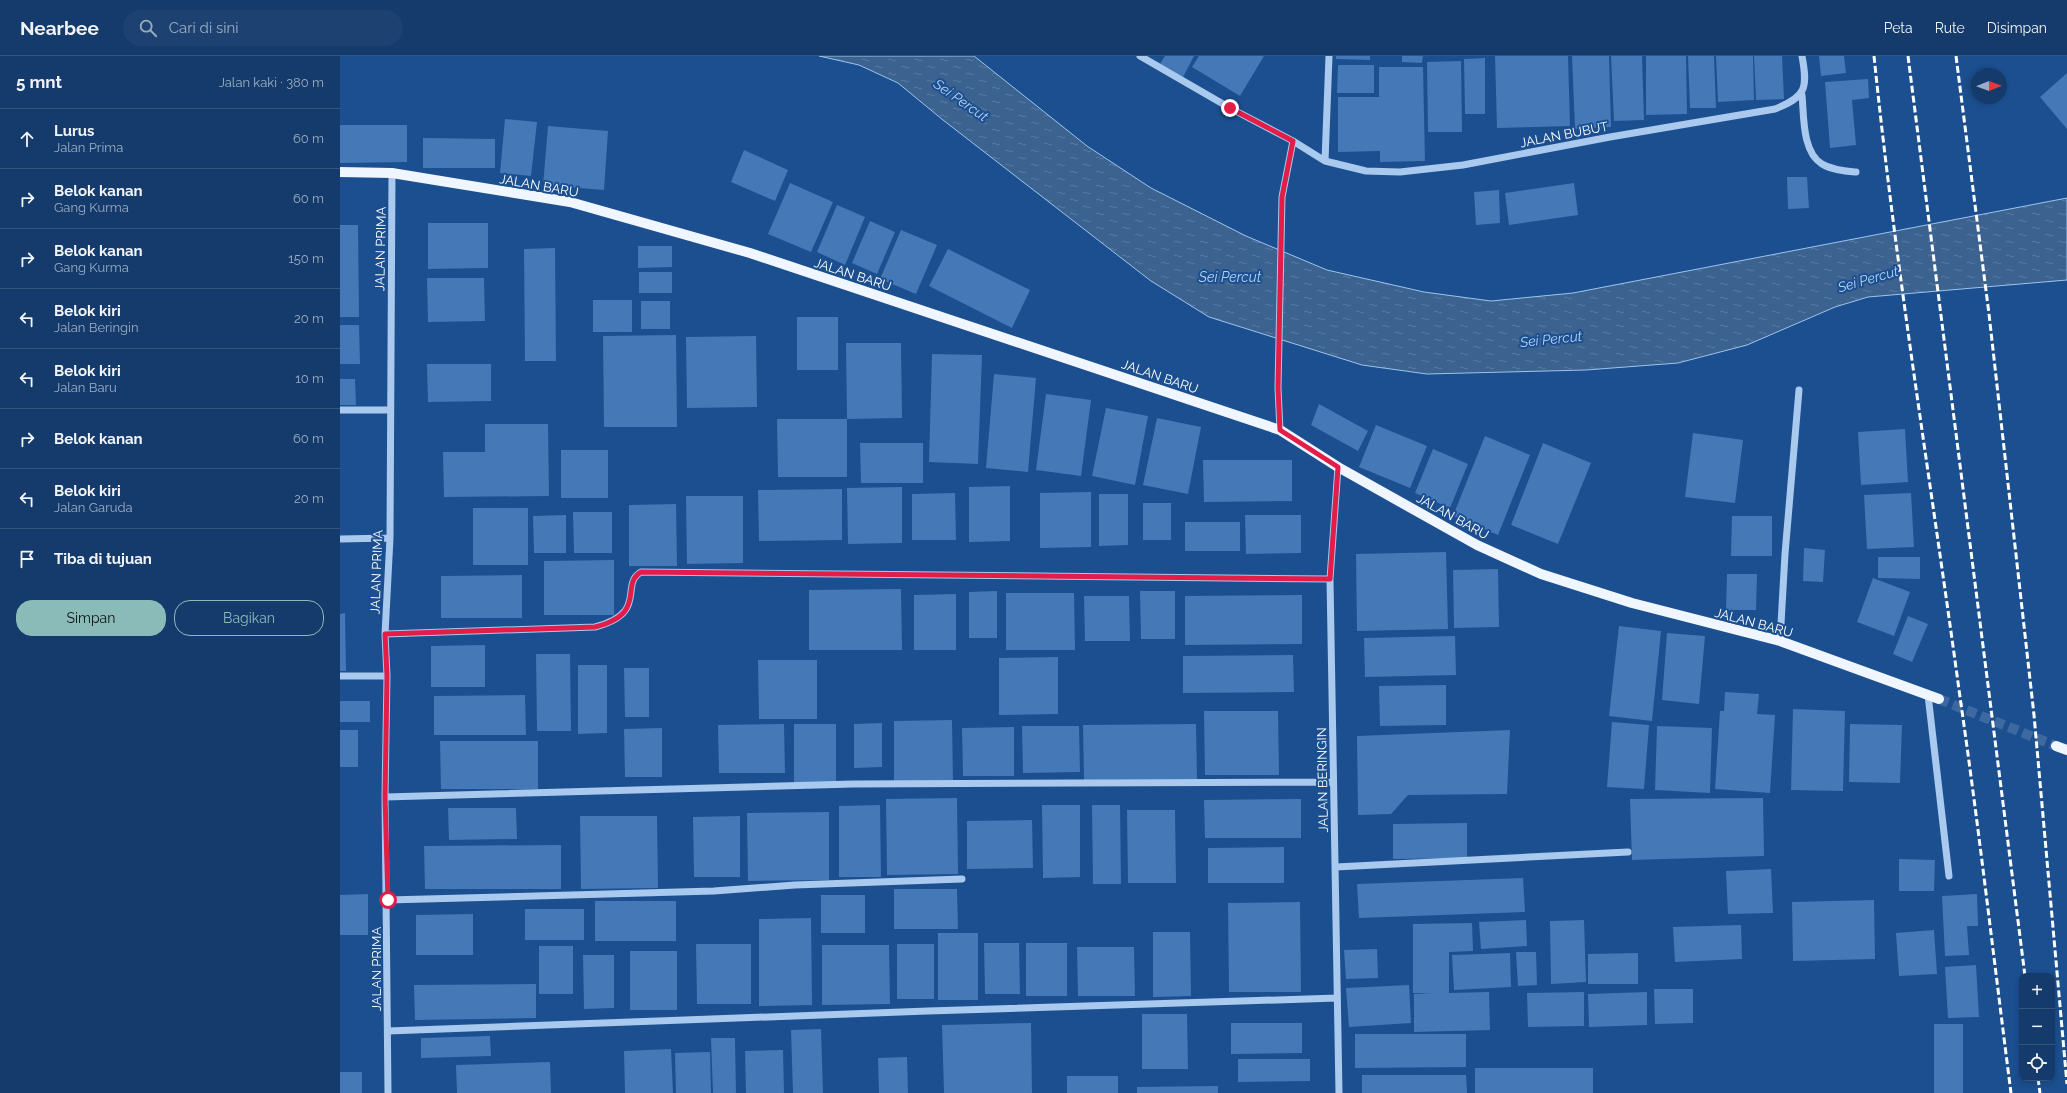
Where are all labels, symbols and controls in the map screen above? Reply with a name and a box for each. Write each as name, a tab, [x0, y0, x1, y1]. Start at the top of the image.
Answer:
search box	[123, 10, 403, 46]
text: Nearbee	[20, 17, 99, 39]
icon: search	[137, 17, 159, 39]
text: Cari di sini	[169, 19, 239, 37]
text: Peta	[1884, 20, 1913, 36]
text: Rute	[1935, 20, 1965, 36]
text: Disimpan	[1987, 20, 2047, 36]
north arrow	[1971, 68, 2007, 104]
text: 5 mnt	[16, 72, 62, 92]
text: Jalan kaki · 380 m	[219, 75, 324, 90]
water label: Sei Percut	[930, 75, 992, 125]
route end	[1221, 99, 1239, 117]
street label: JALAN BUBUT	[1519, 119, 1609, 150]
text: Lurus	[54, 122, 95, 140]
icon: ahead	[16, 128, 38, 150]
text: 60 m	[293, 131, 324, 146]
text: Jalan Prima	[54, 140, 123, 155]
street label: JALAN BARU	[498, 171, 580, 200]
text: Belok kanan	[54, 182, 143, 200]
icon: right	[16, 188, 38, 210]
text: 60 m	[293, 191, 324, 206]
text: Gang Kurma	[54, 200, 129, 215]
street label: JALAN PRIMA	[372, 206, 389, 291]
text: Belok kanan	[54, 242, 143, 260]
icon: right	[16, 248, 38, 270]
text: 150 m	[288, 251, 324, 266]
street label: JALAN BARU	[812, 255, 893, 294]
text: Gang Kurma	[54, 260, 129, 275]
water label: Sei Percut	[1835, 263, 1901, 296]
water label: Sei Percut	[1198, 269, 1262, 285]
text: Belok kiri	[54, 302, 121, 320]
icon: left	[16, 308, 38, 330]
text: 20 m	[294, 311, 324, 326]
text: Jalan Beringin	[54, 320, 138, 335]
water label: Sei Percut	[1518, 328, 1583, 350]
street label: JALAN BARU	[1120, 356, 1200, 397]
text: Belok kiri	[54, 362, 121, 380]
icon: left	[16, 368, 38, 390]
text: 10 m	[295, 371, 324, 386]
text: Jalan Baru	[54, 380, 117, 395]
icon: right	[16, 428, 38, 450]
text: Belok kanan	[54, 430, 143, 448]
text: 60 m	[293, 431, 324, 446]
text: Belok kiri	[54, 482, 121, 500]
icon: left	[16, 488, 38, 510]
street label: JALAN BARU	[1414, 490, 1491, 542]
text: 20 m	[294, 491, 324, 506]
text: Jalan Garuda	[54, 500, 133, 515]
street label: JALAN PRIMA	[368, 529, 385, 615]
icon: arrive	[16, 548, 38, 570]
text: Tiba di tujuan	[54, 550, 152, 568]
button: Simpan	[16, 600, 166, 636]
button: Bagikan	[174, 600, 324, 636]
street label: JALAN BARU	[1713, 605, 1795, 640]
street label: JALAN BERINGIN	[1314, 727, 1331, 833]
route start	[379, 891, 397, 909]
street label: JALAN PRIMA	[369, 927, 384, 1011]
map controls	[2019, 973, 2055, 1081]
button: +	[2019, 973, 2055, 1009]
button: −	[2019, 1009, 2055, 1045]
button: locate	[2019, 1045, 2055, 1081]

